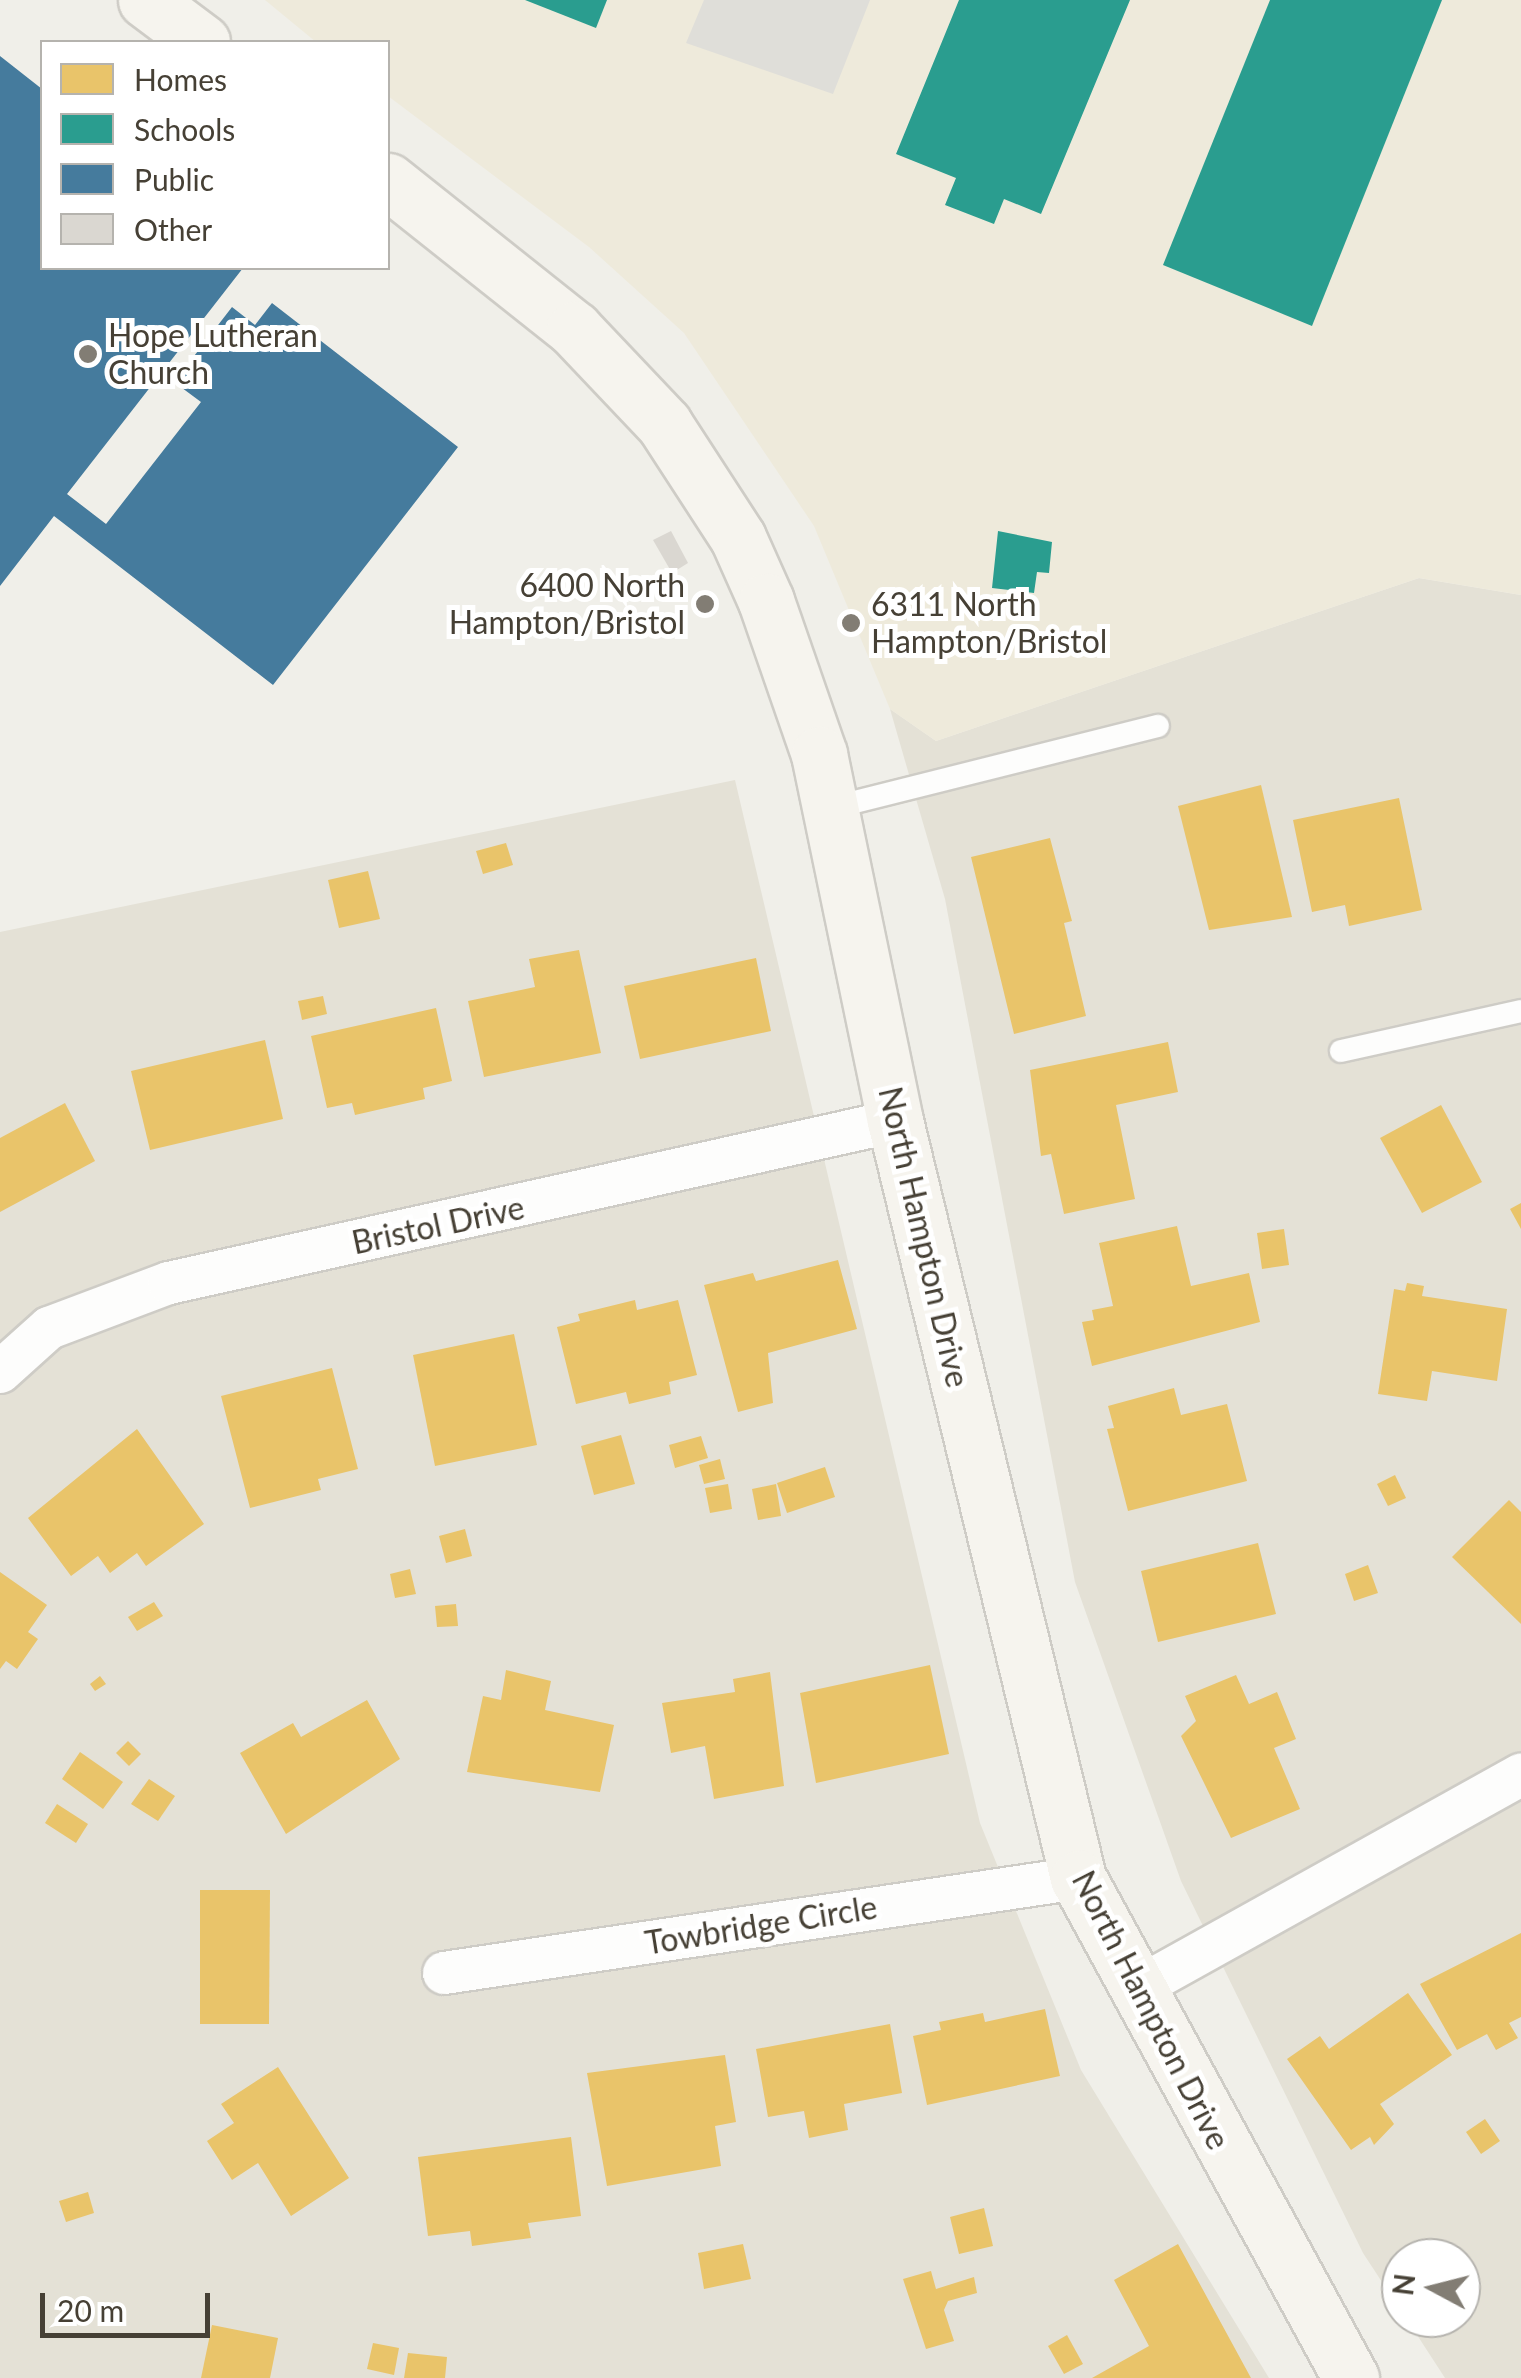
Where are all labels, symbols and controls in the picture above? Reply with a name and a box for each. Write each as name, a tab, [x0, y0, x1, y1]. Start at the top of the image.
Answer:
legend	[40, 40, 390, 270]
text: Homes	[134, 61, 227, 97]
text: Schools	[134, 111, 235, 147]
text: Public	[134, 161, 214, 197]
text: Other	[134, 211, 212, 247]
place label: Hope Lutheran Church	[108, 317, 318, 392]
marker: Hope Lutheran Church	[77, 343, 99, 365]
place label: 6400 North Hampton/Bristol	[449, 567, 685, 642]
place label: 6311 North Hampton/Bristol	[871, 586, 1107, 661]
marker: 6400 North Hampton/Bristol	[694, 593, 716, 615]
marker: 6311 North Hampton/Bristol	[840, 612, 862, 634]
street label: North Hampton Drive	[871, 1083, 977, 1391]
street label: Bristol Drive	[348, 1188, 528, 1262]
street label: North Hampton Drive	[1064, 1865, 1238, 2155]
street label: Towbridge Circle	[642, 1888, 880, 1962]
north arrow	[1381, 2238, 1481, 2338]
text: N	[1385, 2272, 1421, 2297]
scale bar	[45, 2273, 215, 2335]
text: 20 m	[57, 2292, 124, 2328]

